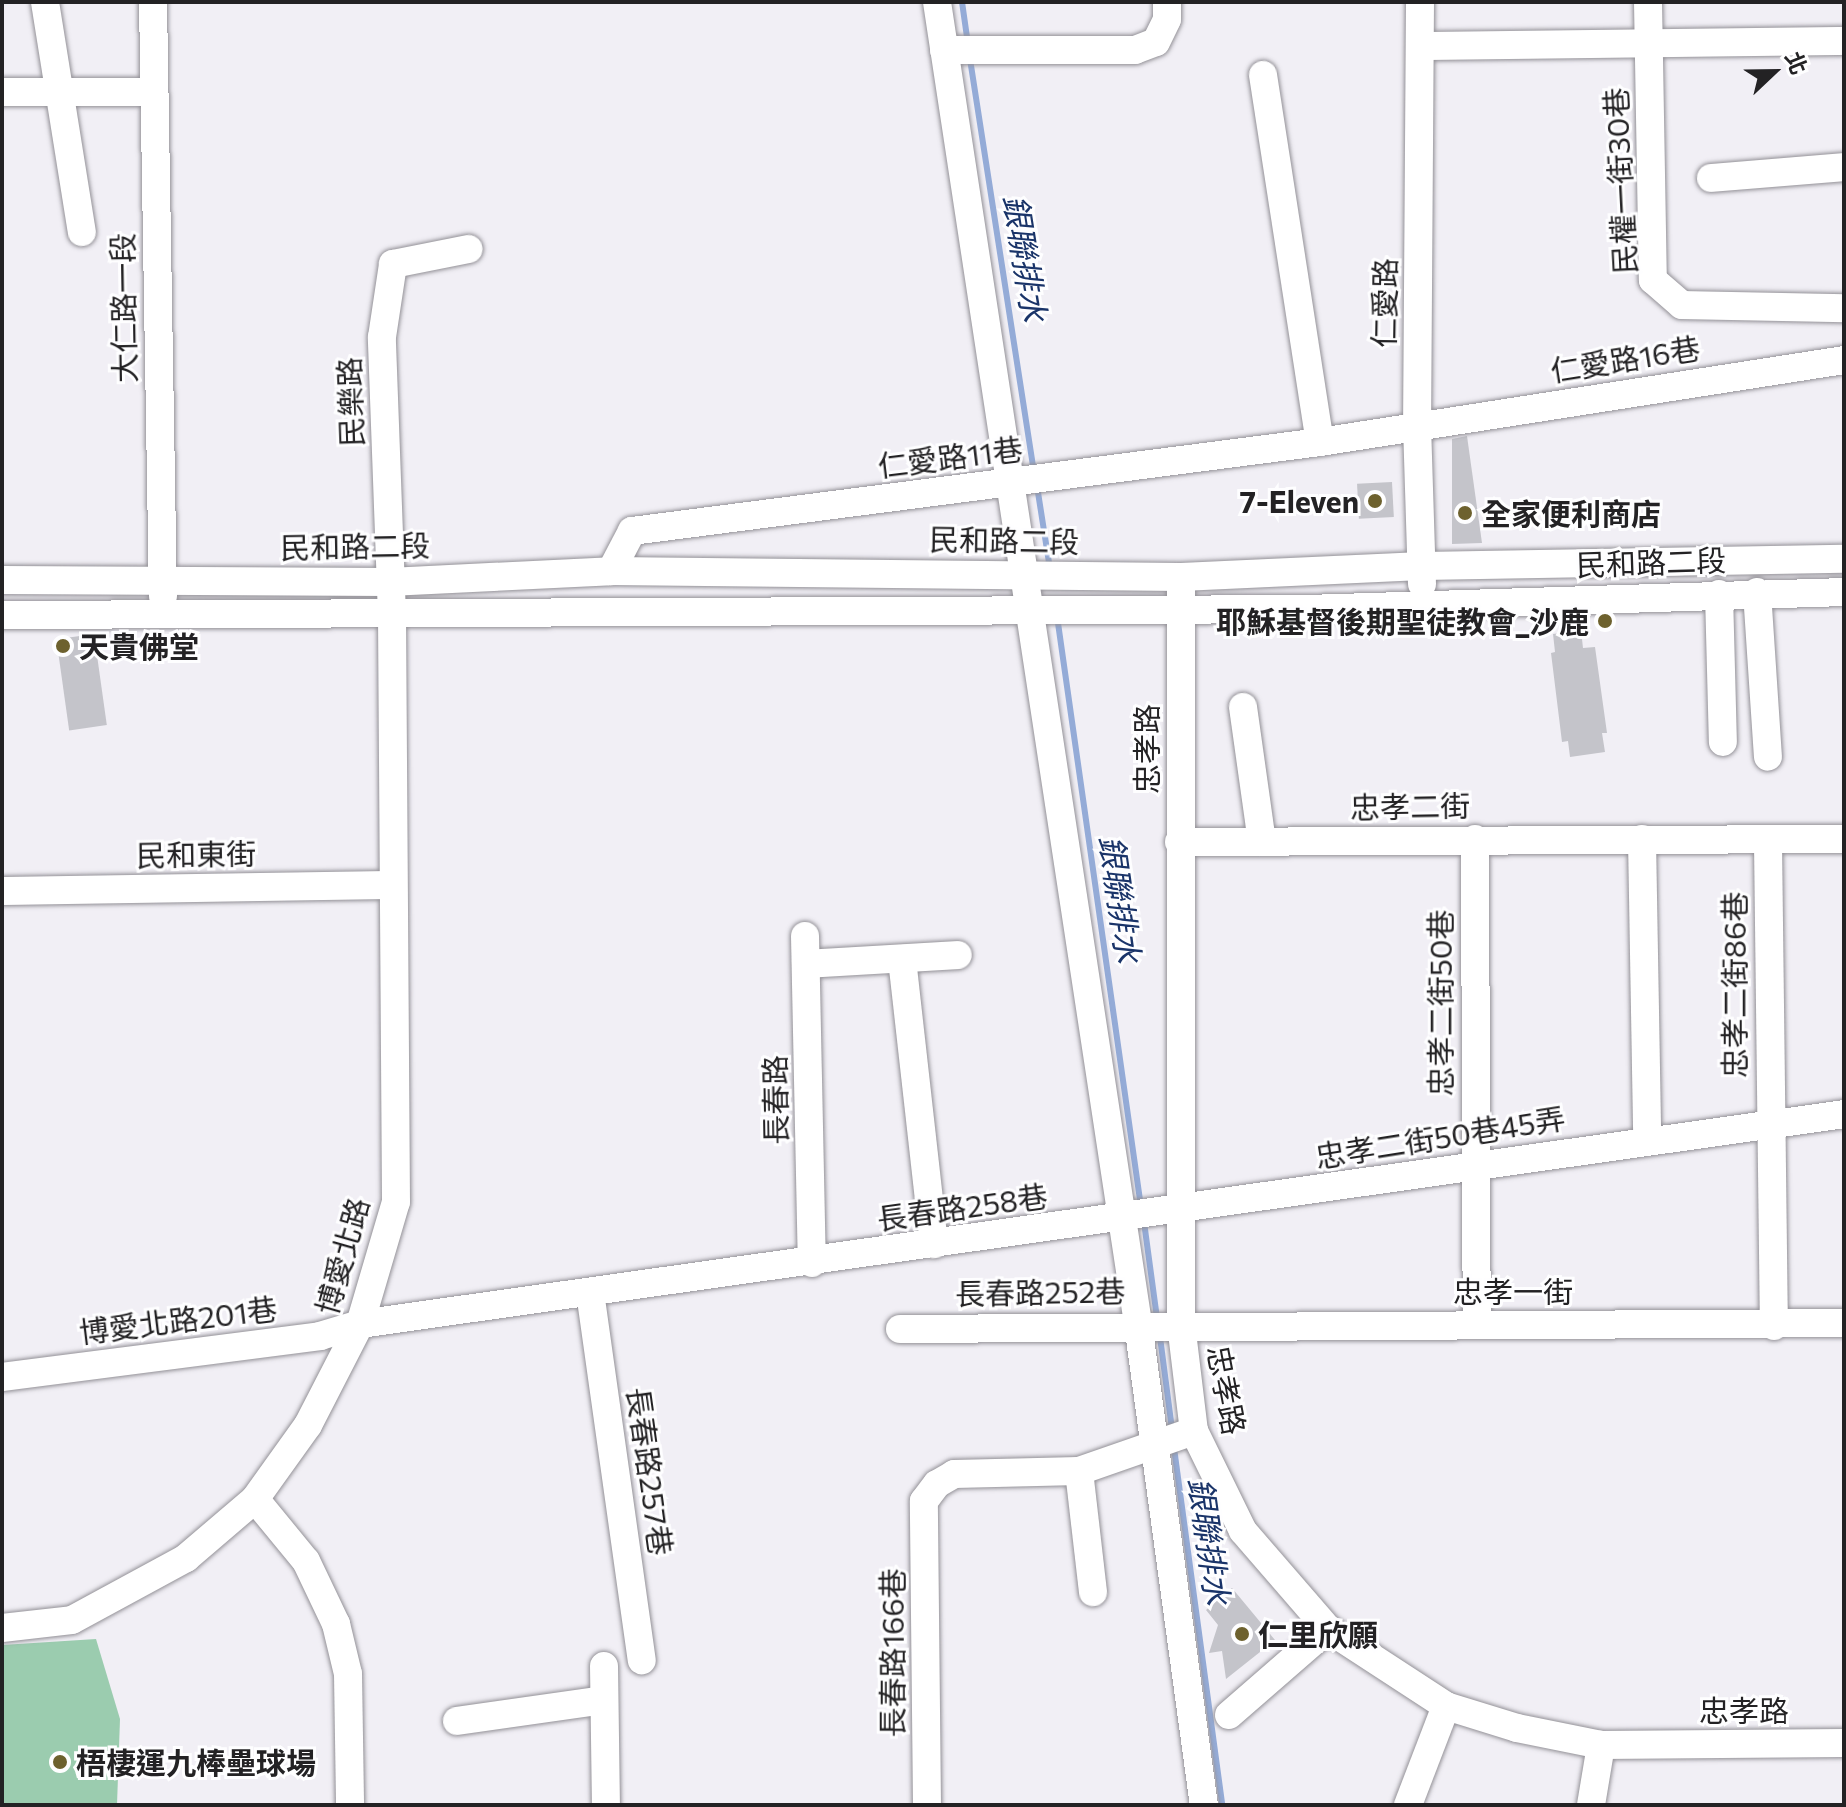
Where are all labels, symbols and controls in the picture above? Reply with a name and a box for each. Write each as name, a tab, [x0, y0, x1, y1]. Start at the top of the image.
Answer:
north arrow	[1734, 32, 1814, 112]
text: 北	[1780, 48, 1813, 78]
street label: 民權一街30巷	[1597, 87, 1643, 275]
water label: 銀聯排水	[997, 192, 1055, 324]
street label: 大仁路一段	[104, 233, 142, 383]
street label: 仁愛路	[1365, 258, 1403, 348]
street label: 仁愛路16巷	[1548, 329, 1702, 389]
street label: 民樂路	[330, 356, 370, 448]
street label: 仁愛路11巷	[876, 430, 1024, 484]
place label: 7-Eleven	[1240, 483, 1359, 519]
marker: 7-Eleven	[1366, 492, 1384, 510]
place label: 全家便利商店	[1481, 495, 1661, 531]
marker: 全家便利商店	[1456, 504, 1474, 522]
street label: 民和路二段	[929, 521, 1079, 559]
street label: 民和路二段	[280, 527, 430, 565]
street label: 民和路二段	[1575, 541, 1727, 583]
place label: 耶穌基督後期聖徒教會_沙鹿	[1216, 603, 1589, 639]
marker: 耶穌基督後期聖徒教會_沙鹿	[1596, 612, 1614, 630]
place label: 天貴佛堂	[79, 628, 199, 664]
marker: 天貴佛堂	[54, 637, 72, 655]
street label: 忠孝路	[1128, 704, 1164, 794]
street label: 忠孝二街	[1350, 787, 1470, 825]
water label: 銀聯排水	[1093, 833, 1149, 965]
street label: 民和東街	[136, 835, 256, 873]
street label: 忠孝二街86巷	[1716, 892, 1752, 1078]
street label: 忠孝二街50巷	[1422, 910, 1458, 1096]
street label: 長春路	[756, 1055, 794, 1145]
street label: 忠孝二街50巷45弄	[1313, 1100, 1567, 1174]
street label: 長春路258巷	[874, 1177, 1050, 1237]
street label: 博愛北路	[308, 1193, 376, 1319]
street label: 長春路252巷	[954, 1273, 1126, 1311]
street label: 忠孝一街	[1453, 1273, 1573, 1309]
street label: 博愛北路201巷	[77, 1290, 279, 1350]
street label: 忠孝路	[1201, 1342, 1253, 1438]
street label: 長春路257巷	[620, 1384, 680, 1558]
water label: 銀聯排水	[1182, 1475, 1238, 1607]
street label: 長春路166巷	[874, 1568, 910, 1738]
place label: 仁里欣願	[1258, 1616, 1378, 1652]
marker: 仁里欣願	[1233, 1625, 1251, 1643]
street label: 忠孝路	[1699, 1692, 1789, 1728]
place label: 梧棲運九棒壘球場	[76, 1744, 316, 1780]
marker: 梧棲運九棒壘球場	[51, 1753, 69, 1771]

